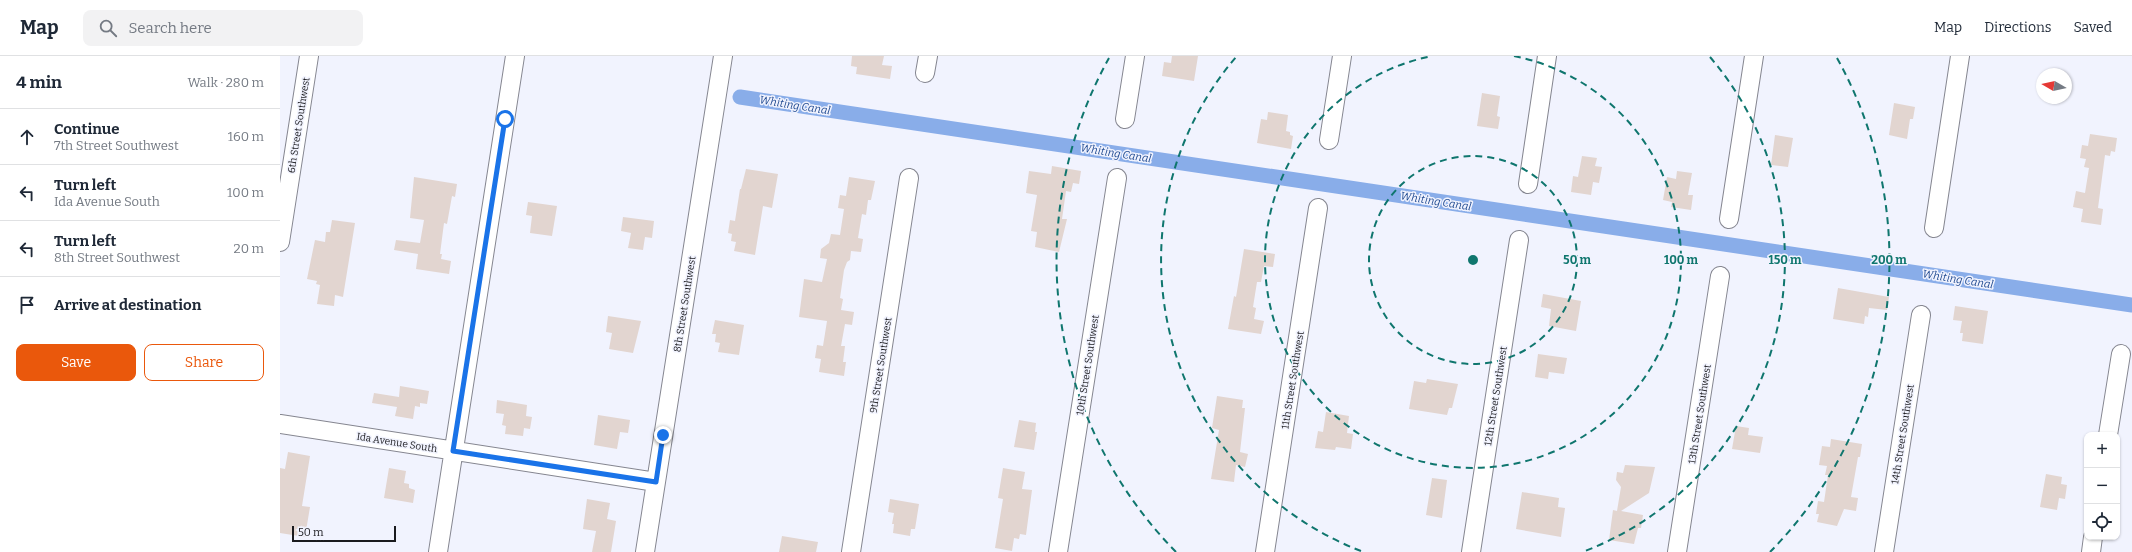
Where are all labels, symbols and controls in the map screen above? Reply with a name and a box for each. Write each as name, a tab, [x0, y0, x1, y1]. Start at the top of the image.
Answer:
search box	[83, 10, 363, 46]
text: Map	[20, 16, 59, 39]
icon: search	[97, 17, 119, 39]
text: Search here	[129, 19, 212, 37]
text: Map	[1934, 19, 1962, 36]
text: Directions	[1984, 19, 2052, 36]
text: Saved	[2074, 19, 2112, 36]
north arrow	[2036, 68, 2072, 104]
text: 4 min	[16, 72, 62, 93]
text: Walk · 280 m	[187, 75, 264, 90]
street label: 6th Street Southwest	[285, 76, 313, 174]
water label: Whiting Canal	[759, 93, 831, 118]
route start	[496, 110, 514, 128]
text: Continue	[54, 120, 120, 138]
icon: ahead	[16, 126, 38, 148]
text: 160 m	[228, 129, 264, 144]
text: 7th Street Southwest	[54, 138, 179, 153]
water label: Whiting Canal	[1080, 141, 1152, 166]
text: Turn left	[54, 176, 116, 194]
icon: left	[16, 182, 38, 204]
text: 100 m	[227, 185, 264, 200]
water label: Whiting Canal	[1400, 189, 1472, 214]
text: Ida Avenue South	[54, 194, 160, 209]
text: Turn left	[54, 232, 116, 250]
icon: left	[16, 238, 38, 260]
text: 20 m	[234, 241, 264, 256]
text: 8th Street Southwest	[54, 250, 180, 265]
centre of rings	[1466, 253, 1480, 267]
text: 50 m	[1563, 253, 1591, 267]
text: 100 m	[1664, 253, 1699, 267]
text: 150 m	[1769, 253, 1802, 267]
text: 200 m	[1871, 253, 1907, 267]
street label: 8th Street Southwest	[671, 255, 699, 353]
water label: Whiting Canal	[1922, 267, 1994, 292]
icon: arrive	[16, 294, 38, 316]
text: Arrive at destination	[54, 296, 201, 314]
street label: 10th Street Southwest	[1074, 314, 1102, 416]
street label: 9th Street Southwest	[867, 316, 895, 414]
street label: 11th Street Southwest	[1279, 330, 1307, 430]
button: Save	[16, 344, 136, 381]
button: Share	[144, 344, 264, 381]
street label: 12th Street Southwest	[1482, 345, 1510, 447]
street label: 13th Street Southwest	[1686, 363, 1714, 465]
street label: 14th Street Southwest	[1889, 383, 1917, 485]
route end	[654, 426, 672, 444]
street label: Ida Avenue South	[356, 431, 439, 455]
map controls	[2084, 432, 2120, 540]
button: +	[2084, 432, 2120, 468]
button: −	[2084, 468, 2120, 504]
button: locate	[2084, 504, 2120, 540]
scale bar	[292, 524, 396, 543]
text: 50 m	[298, 526, 324, 539]

